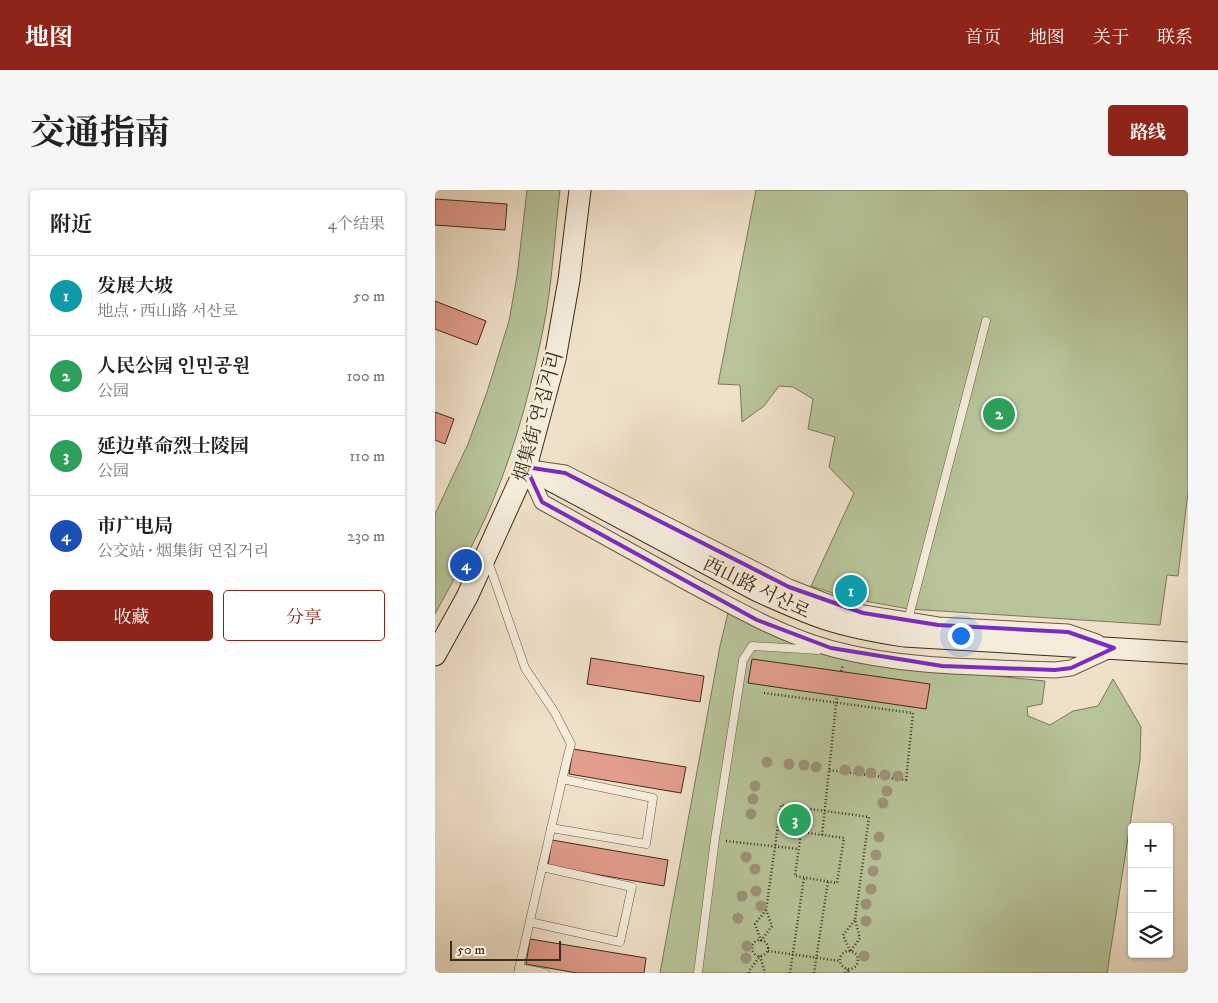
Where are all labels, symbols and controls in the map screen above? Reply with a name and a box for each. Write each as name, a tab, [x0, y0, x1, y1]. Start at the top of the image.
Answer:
text: 地图	[25, 23, 73, 53]
text: 首页	[965, 27, 1001, 49]
text: 地图	[1029, 27, 1065, 49]
text: 关于	[1093, 27, 1129, 49]
text: 联系	[1157, 27, 1193, 49]
button: 路线	[1108, 105, 1188, 156]
text: 交通指南	[30, 112, 170, 156]
text: 附近	[50, 212, 92, 238]
text: 4个结果	[328, 214, 385, 234]
text: 发展大坡	[97, 275, 173, 298]
text: 1	[63, 286, 69, 306]
text: 50 m	[353, 286, 385, 306]
text: 地点 · 西山路 서산로	[97, 301, 238, 321]
street label: 烟集街 연집거리	[509, 349, 568, 484]
text: 人民公园 인민공원	[97, 355, 251, 378]
text: 2	[62, 366, 70, 386]
text: 100 m	[347, 366, 385, 386]
text: 公园	[97, 381, 129, 401]
pin: 2	[983, 395, 1015, 433]
text: 延边革命烈士陵园	[97, 435, 249, 458]
text: 3	[63, 446, 69, 466]
text: 110 m	[349, 446, 385, 466]
text: 公园	[97, 461, 129, 481]
text: 市广电局	[97, 515, 173, 538]
text: 4	[61, 526, 71, 546]
text: 230 m	[347, 526, 385, 546]
text: 公交站 · 烟集街 연집거리	[97, 541, 269, 561]
pin: 4	[450, 546, 482, 584]
street label: 西山路 서산로	[699, 553, 814, 624]
pin: 1	[835, 572, 867, 610]
button: 收藏	[50, 590, 213, 641]
button: 分享	[223, 590, 385, 641]
your location	[948, 623, 974, 649]
pin: 3	[779, 801, 811, 839]
map controls	[1128, 823, 1173, 958]
button: +	[1128, 823, 1173, 868]
button: −	[1128, 868, 1173, 913]
button: layers	[1128, 913, 1173, 958]
scale bar	[450, 938, 561, 961]
text: 50 m	[457, 941, 485, 959]

